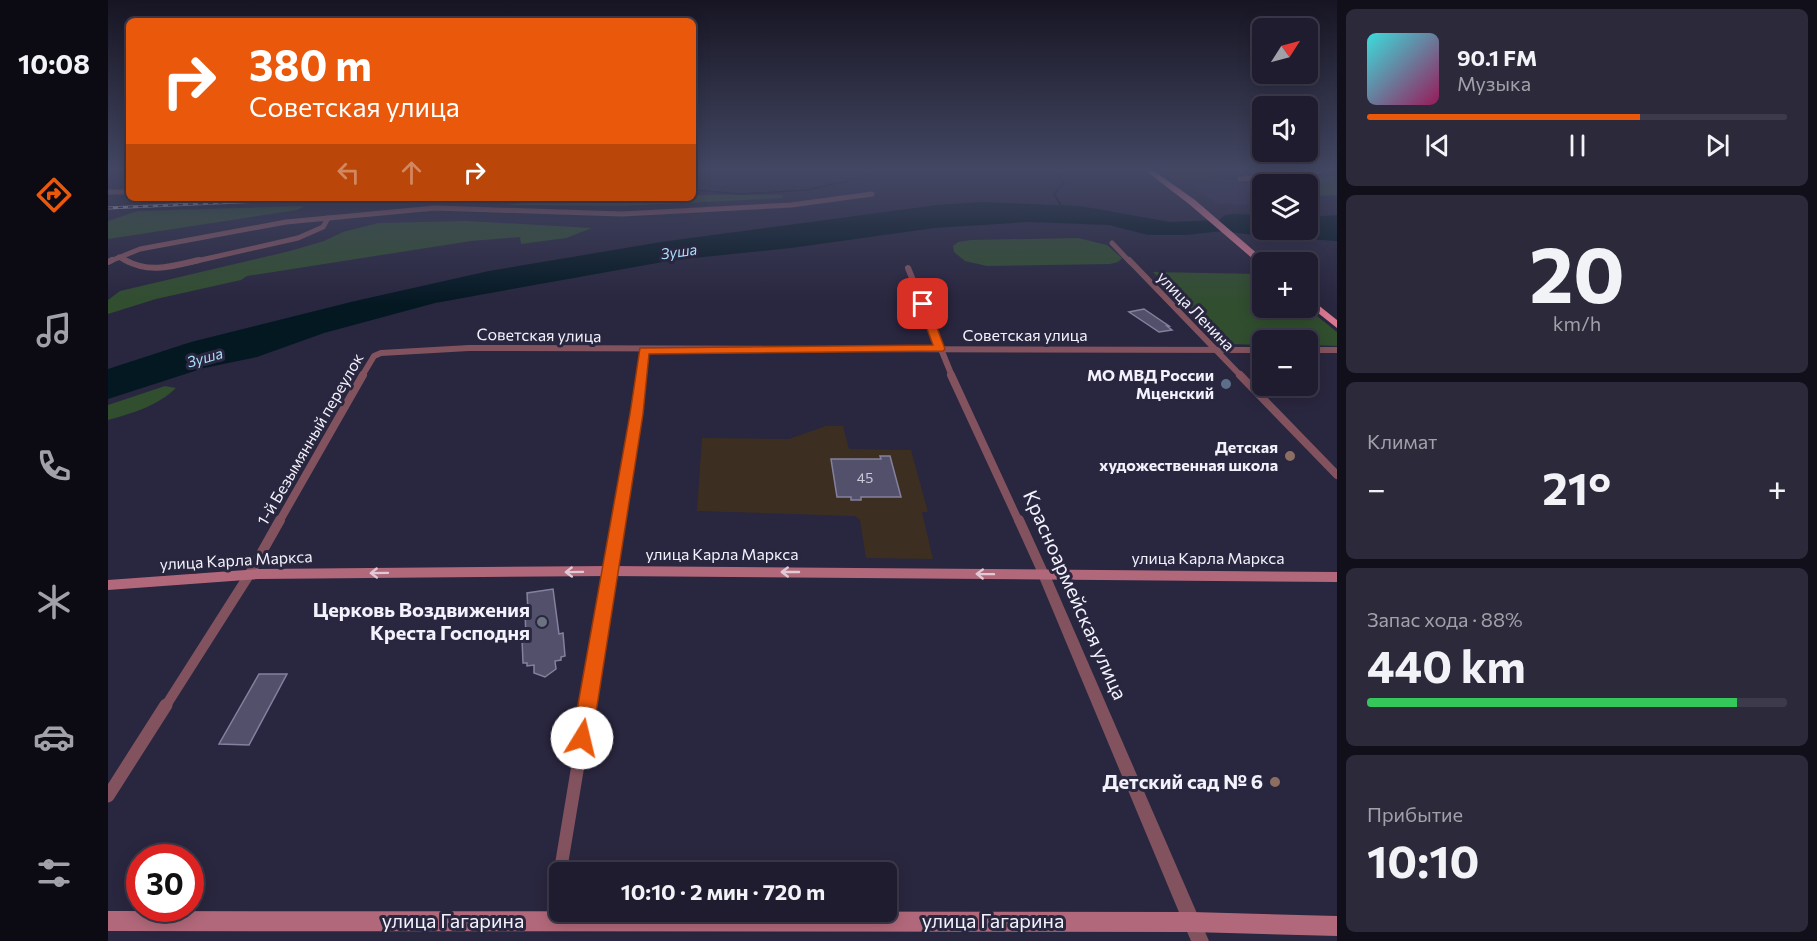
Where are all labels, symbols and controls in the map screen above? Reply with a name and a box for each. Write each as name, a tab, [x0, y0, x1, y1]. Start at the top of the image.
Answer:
north arrow	[1252, 18, 1318, 84]
map controls	[1252, 18, 1318, 396]
text: 380 m	[249, 38, 372, 90]
icon: right	[150, 42, 228, 120]
text: 90.1 FM	[1457, 44, 1537, 71]
text: 10:08	[18, 47, 90, 80]
text: Музыка	[1457, 71, 1531, 95]
text: Советская улица	[249, 90, 460, 123]
button: sound	[1252, 96, 1318, 162]
icon: previous	[1421, 129, 1454, 162]
icon: pause	[1561, 129, 1594, 162]
icon: next	[1701, 129, 1734, 162]
icon: left	[332, 156, 365, 189]
icon: ahead	[395, 156, 428, 189]
icon: right	[458, 156, 491, 189]
icon: directions	[33, 174, 75, 216]
button: layers	[1252, 174, 1318, 240]
text: 20	[1529, 224, 1625, 319]
water label: Зуша	[660, 240, 698, 262]
button: +	[1252, 252, 1318, 318]
street label: улица Ленина	[1154, 267, 1239, 354]
pin	[897, 278, 948, 329]
icon: arrive	[906, 287, 939, 320]
icon: music	[33, 309, 75, 351]
text: km/h	[1553, 311, 1601, 335]
street label: Советская улица	[476, 324, 602, 345]
street label: Советская улица	[963, 325, 1087, 344]
button: −	[1252, 330, 1318, 396]
water label: Зуша	[185, 343, 225, 371]
street label: 1-й Безымянный переулок	[252, 349, 367, 528]
place label: МО МВД России Мценский	[1087, 365, 1214, 402]
marker: МО МВД России Мценский	[1219, 377, 1233, 391]
text: Климат	[1367, 429, 1437, 453]
place label: Детская художественная школа	[1099, 437, 1278, 474]
icon: phone	[33, 445, 75, 487]
marker: Детская художественная школа	[1283, 449, 1297, 463]
text: 21°	[1542, 459, 1611, 514]
text: −	[1367, 467, 1386, 508]
text: +	[1768, 467, 1787, 508]
house number: 45	[857, 469, 873, 486]
street label: Красноармейская улица	[1019, 486, 1133, 703]
street label: улица Карла Маркса	[645, 544, 799, 563]
street label: улица Карла Маркса	[159, 546, 313, 573]
street label: улица Карла Маркса	[1131, 548, 1285, 567]
one-way arrow	[565, 566, 585, 578]
one-way arrow	[781, 566, 801, 578]
one-way arrow	[370, 567, 390, 579]
one-way arrow	[976, 568, 996, 580]
icon: climate	[33, 581, 75, 623]
place label: Церковь Воздвижения Креста Господня	[313, 597, 530, 644]
text: Запас хода · 88%	[1367, 607, 1523, 631]
marker: Церковь Воздвижения Креста Господня	[535, 615, 549, 629]
text: 440 km	[1367, 637, 1526, 692]
position arrow	[550, 706, 614, 770]
icon: car	[33, 716, 75, 758]
place label: Детский сад № 6	[1102, 769, 1263, 793]
marker: Детский сад № 6	[1268, 775, 1282, 789]
text: Прибытие	[1367, 802, 1463, 826]
text: 10:10	[1367, 832, 1479, 887]
speed limit sign: 30	[126, 844, 204, 922]
icon: filters	[33, 852, 75, 894]
text: 10:10 · 2 мин · 720 m	[621, 878, 825, 905]
street label: улица Гагарина	[382, 908, 524, 932]
street label: улица Гагарина	[922, 908, 1064, 932]

